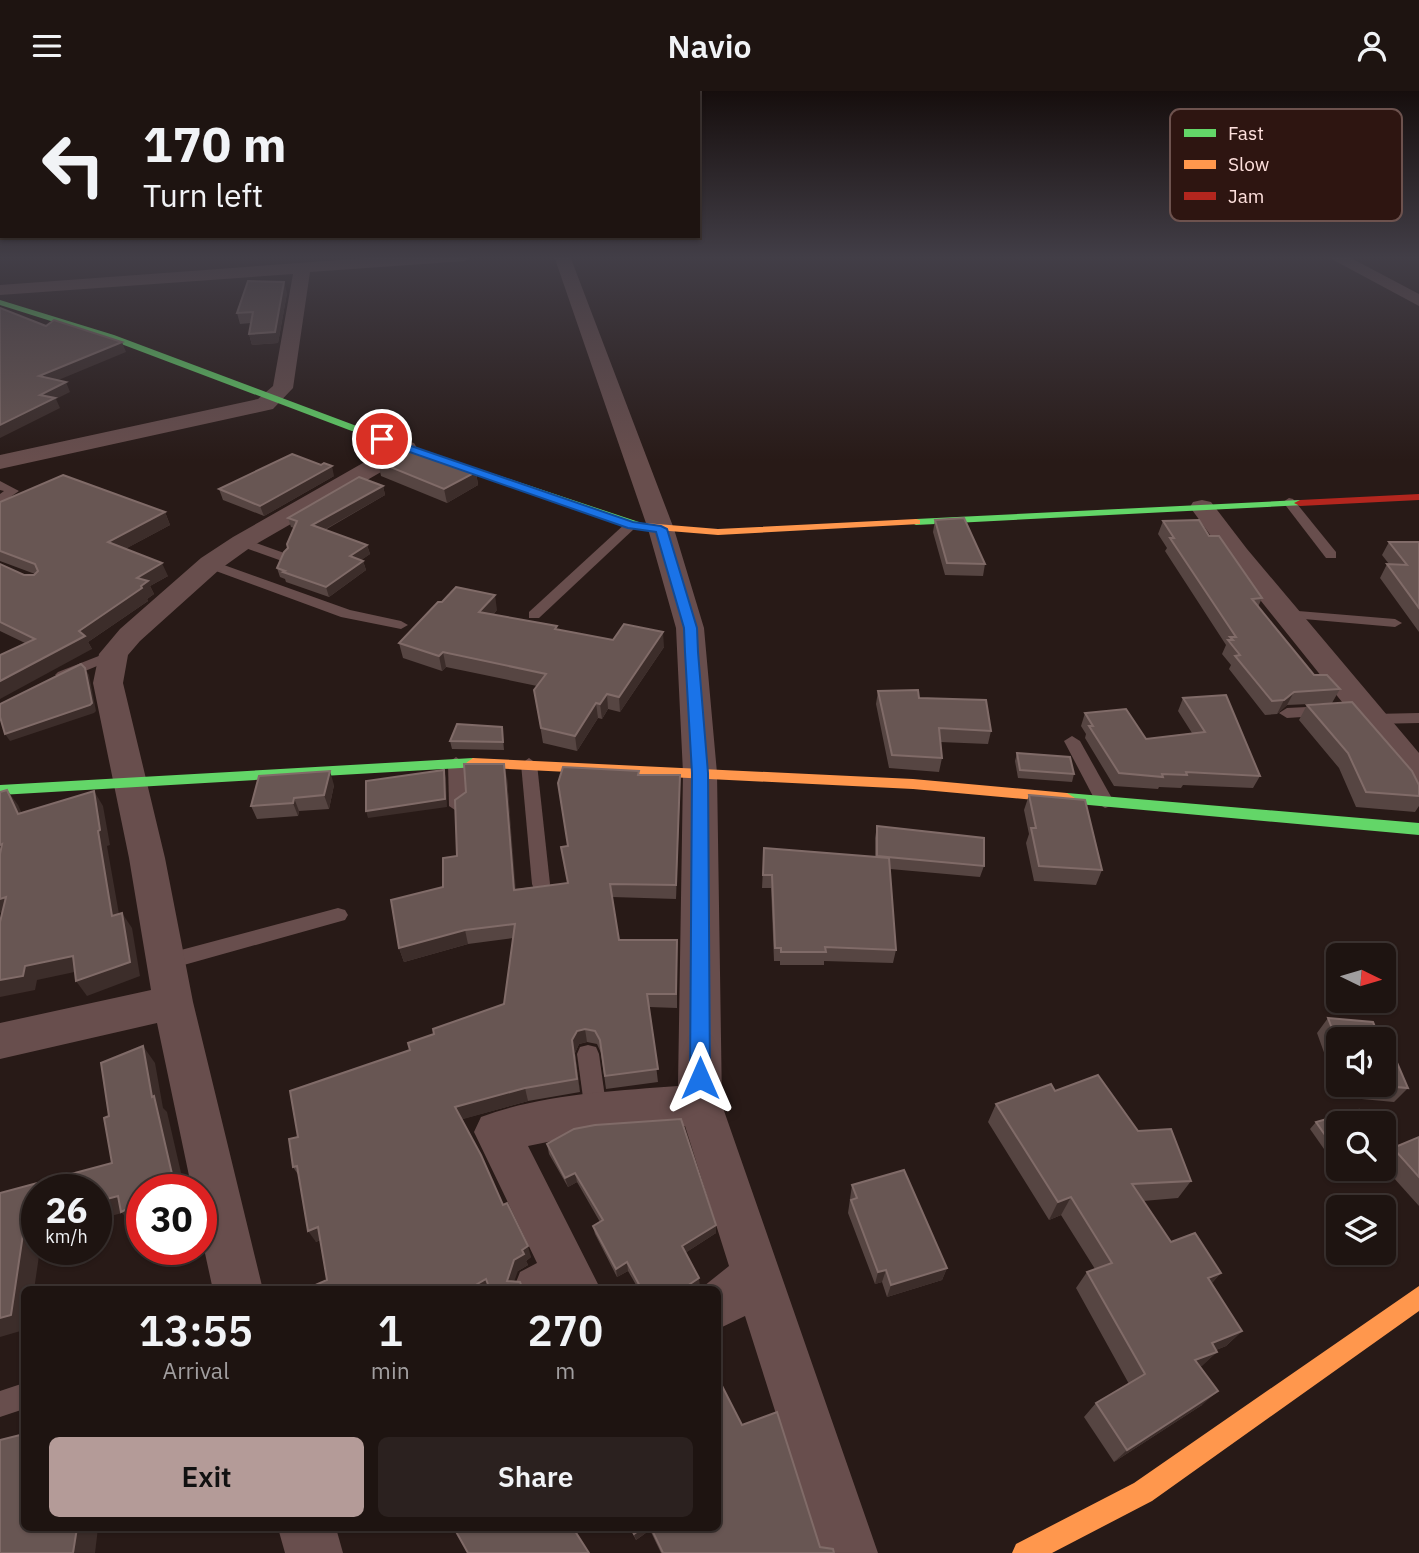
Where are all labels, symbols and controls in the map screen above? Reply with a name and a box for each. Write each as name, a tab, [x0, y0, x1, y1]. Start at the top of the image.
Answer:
text: Navio	[667, 25, 752, 67]
icon: menu	[28, 27, 66, 65]
icon: person	[1353, 27, 1391, 65]
legend	[1170, 109, 1402, 221]
text: 170 m	[143, 112, 287, 175]
icon: left	[28, 119, 119, 210]
text: Fast	[1228, 121, 1264, 145]
text: Slow	[1228, 152, 1269, 176]
text: Turn left	[143, 174, 263, 216]
text: Jam	[1228, 184, 1264, 208]
pin	[352, 409, 412, 469]
icon: arrive	[363, 420, 401, 458]
north arrow	[1326, 943, 1396, 1013]
map controls	[1326, 943, 1396, 1265]
button: sound	[1326, 1027, 1396, 1097]
position arrow	[663, 1041, 737, 1115]
button: search	[1326, 1111, 1396, 1181]
speed limit sign: 30	[126, 1174, 217, 1265]
text: 26	[45, 1187, 88, 1233]
button: layers	[1326, 1195, 1396, 1265]
text: km/h	[45, 1225, 88, 1248]
text: 13:55	[139, 1303, 253, 1358]
text: 1	[378, 1303, 403, 1358]
text: 270	[528, 1303, 603, 1358]
text: Arrival	[162, 1355, 229, 1385]
text: min	[371, 1355, 410, 1385]
text: m	[555, 1355, 575, 1385]
button: Exit	[49, 1437, 364, 1517]
button: Share	[378, 1437, 693, 1517]

